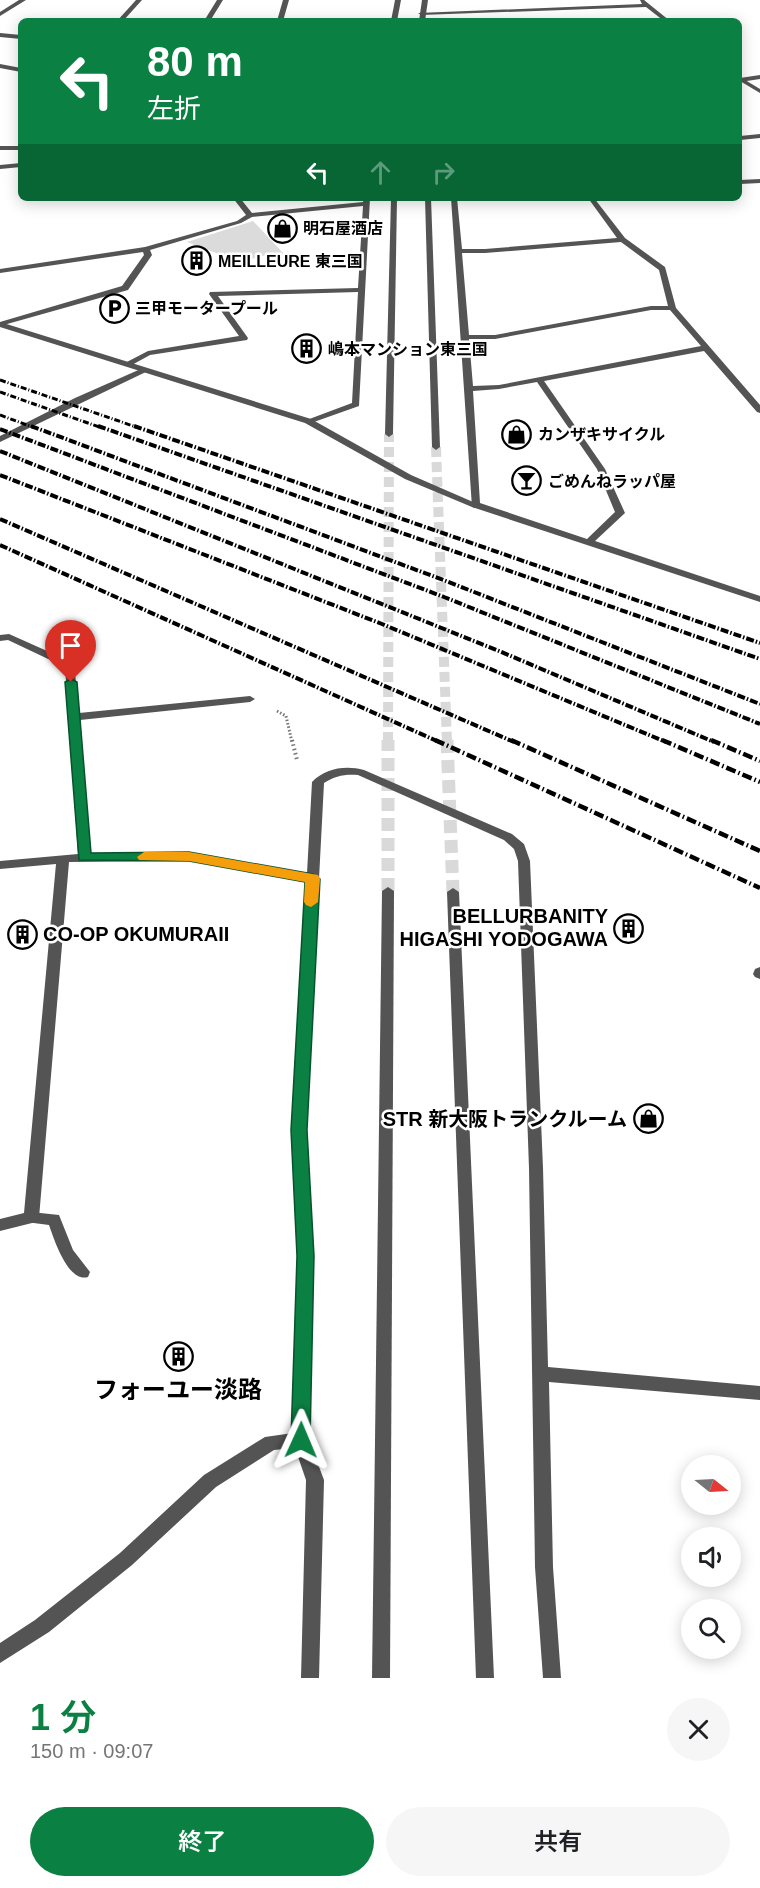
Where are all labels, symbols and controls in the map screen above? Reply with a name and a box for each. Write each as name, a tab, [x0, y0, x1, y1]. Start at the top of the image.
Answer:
text: 80 m	[147, 38, 243, 85]
icon: left	[48, 42, 126, 120]
text: 左折	[147, 94, 201, 124]
icon: left	[301, 156, 334, 189]
icon: ahead	[364, 156, 397, 189]
icon: right	[427, 156, 460, 189]
shop icon: 明石屋酒店	[266, 212, 298, 244]
place label: 明石屋酒店	[303, 220, 383, 237]
building icon: MEILLEURE 東三国	[181, 245, 213, 277]
place label: MEILLEURE 東三国	[218, 253, 363, 270]
parking icon: 三甲モータープール	[98, 292, 130, 324]
place label: 三甲モータープール	[135, 300, 278, 317]
building icon: 嶋本マンション東三国	[291, 333, 323, 365]
place label: 嶋本マンション東三国	[328, 340, 488, 358]
shop icon: カンザキサイクル	[501, 418, 533, 450]
place label: カンザキサイクル	[538, 426, 665, 443]
bar icon: ごめんねラッパ屋	[511, 465, 543, 497]
place label: ごめんねラッパ屋	[548, 473, 676, 490]
pin	[45, 620, 96, 682]
icon: arrive	[54, 629, 87, 662]
place label: BELLURBANITY HIGASHI YODOGAWA	[399, 905, 609, 950]
building icon: BELLURBANITY HIGASHI YODOGAWA	[613, 912, 645, 944]
building icon: CO-OP OKUMURAII	[6, 918, 38, 950]
place label: CO-OP OKUMURAII	[43, 923, 229, 945]
shop icon: STR 新大阪トランクルーム	[632, 1103, 664, 1135]
place label: STR 新大阪トランクルーム	[383, 1108, 627, 1130]
building icon: フォーユー淡路	[162, 1340, 194, 1372]
place label: フォーユー淡路	[94, 1376, 262, 1403]
position arrow	[269, 1408, 333, 1472]
north arrow	[681, 1455, 741, 1515]
map controls	[681, 1455, 741, 1659]
button: sound	[681, 1527, 741, 1587]
button: search	[681, 1599, 741, 1659]
text: 1 分	[30, 1697, 96, 1738]
button: close	[667, 1698, 730, 1761]
text: 150 m · 09:07	[30, 1740, 153, 1762]
button: 終了	[30, 1807, 374, 1876]
button: 共有	[386, 1807, 730, 1876]

